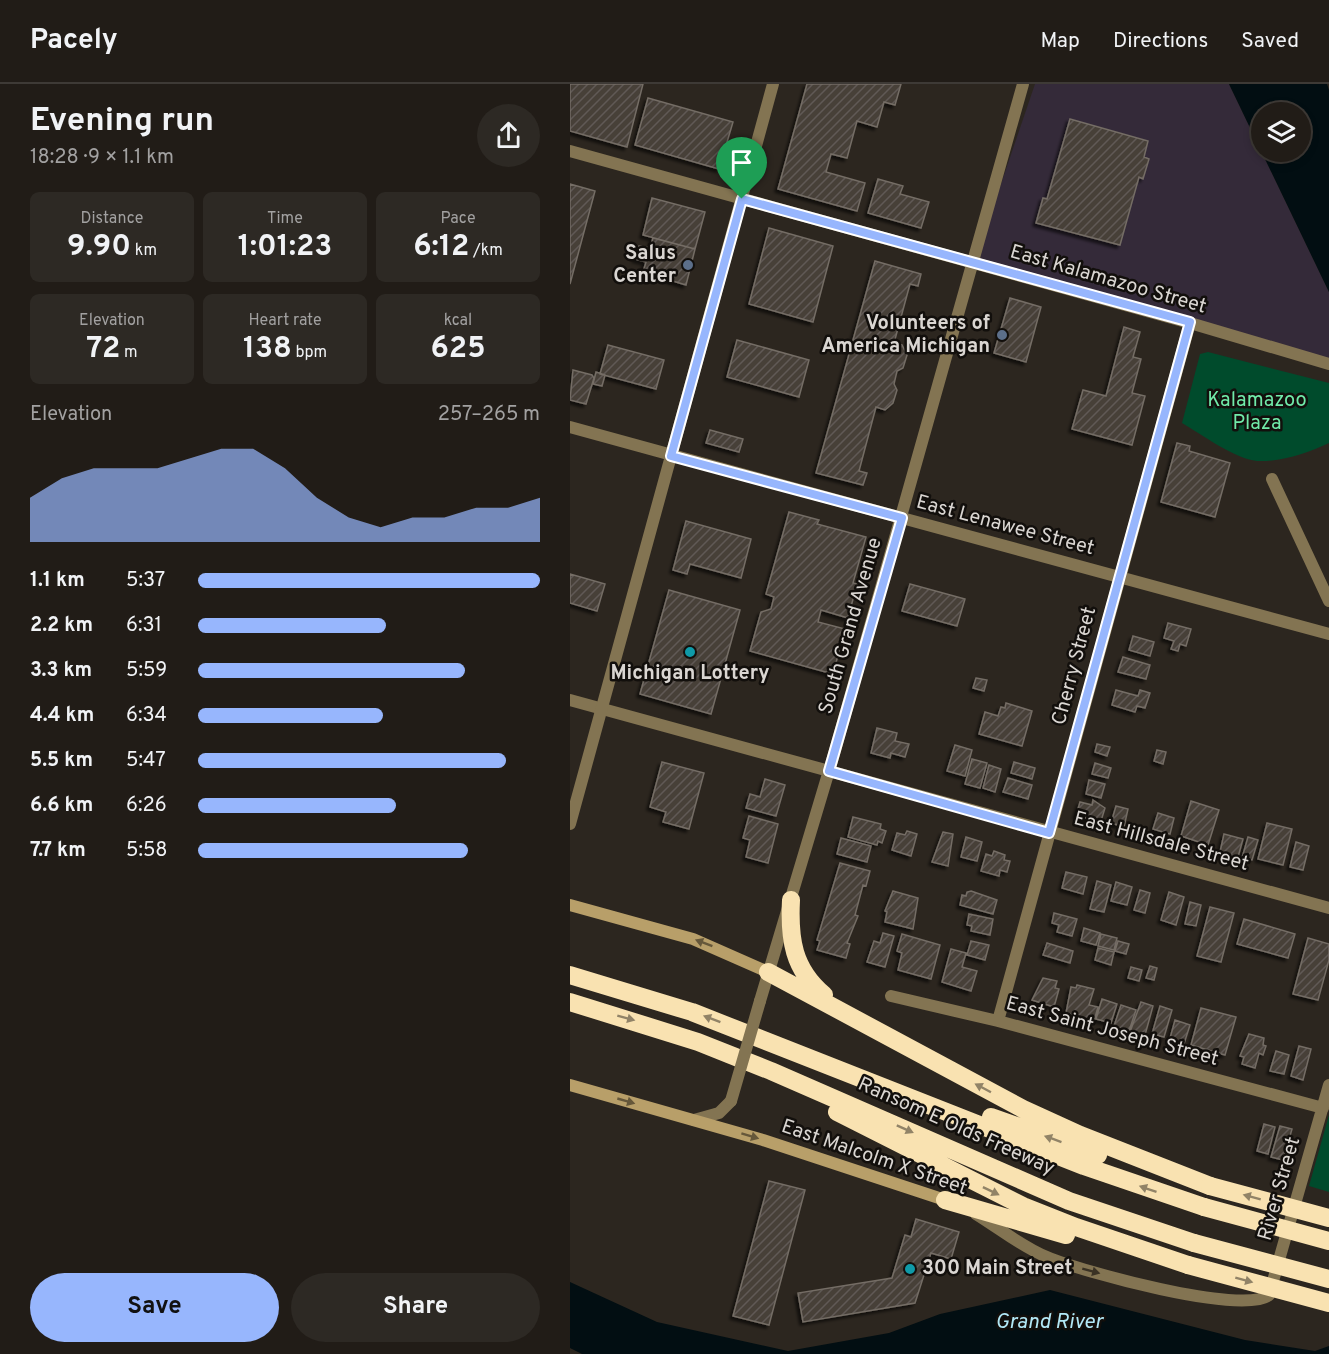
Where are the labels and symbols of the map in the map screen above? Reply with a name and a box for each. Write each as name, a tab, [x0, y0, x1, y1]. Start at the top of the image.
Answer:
pin	[716, 137, 767, 199]
street label: East Kalamazoo Street	[1007, 240, 1209, 320]
place label: Salus Center	[613, 241, 677, 290]
marker: Salus Center	[681, 258, 695, 272]
place label: Volunteers of America Michigan	[821, 311, 990, 360]
marker: Volunteers of America Michigan	[995, 328, 1009, 342]
park label: Kalamazoo Plaza	[1207, 388, 1307, 437]
street label: East Lenawee Street	[913, 490, 1097, 562]
street label: South Grand Avenue	[813, 535, 889, 717]
street label: Cherry Street	[1047, 604, 1103, 728]
marker: Michigan Lottery	[683, 645, 697, 659]
place label: Michigan Lottery	[610, 661, 770, 687]
street label: East Hillsdale Street	[1071, 806, 1251, 878]
one-way arrow	[695, 938, 713, 947]
street label: East Saint Joseph Street	[1003, 991, 1221, 1073]
one-way arrow	[617, 1014, 635, 1023]
one-way arrow	[703, 1014, 721, 1024]
street label: Ransom E Olds Freeway	[854, 1072, 1058, 1182]
one-way arrow	[974, 1083, 991, 1093]
one-way arrow	[617, 1097, 635, 1106]
street label: East Malcolm X Street	[778, 1114, 970, 1202]
one-way arrow	[896, 1124, 914, 1134]
one-way arrow	[741, 1132, 759, 1141]
one-way arrow	[1044, 1134, 1062, 1144]
street label: River Street	[1253, 1134, 1307, 1244]
one-way arrow	[1139, 1184, 1157, 1194]
one-way arrow	[983, 1187, 1000, 1196]
one-way arrow	[1243, 1192, 1261, 1201]
place label: 300 Main Street	[922, 1256, 1072, 1282]
marker: 300 Main Street	[903, 1262, 917, 1276]
one-way arrow	[1082, 1267, 1100, 1277]
one-way arrow	[1235, 1276, 1253, 1285]
water label: Grand River	[995, 1309, 1105, 1336]

